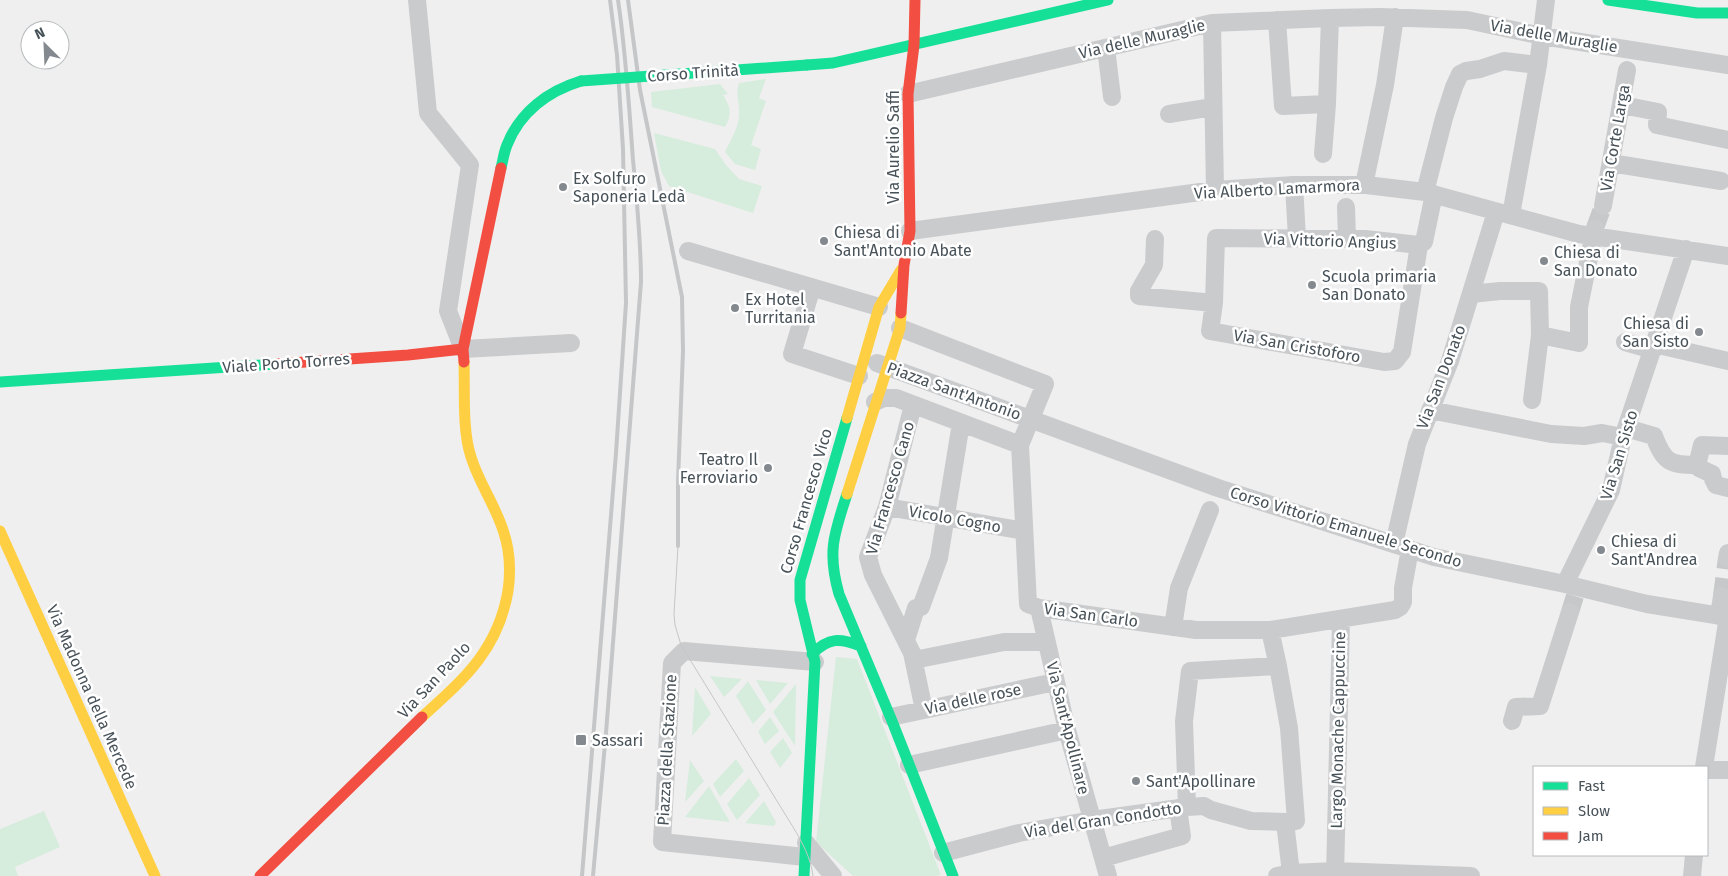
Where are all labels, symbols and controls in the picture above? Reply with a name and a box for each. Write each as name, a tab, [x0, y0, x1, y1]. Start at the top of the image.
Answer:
street label: Via delle Muraglie	[1077, 15, 1207, 63]
street label: Via delle Muraglie	[1489, 15, 1619, 57]
north arrow	[20, 20, 70, 70]
text: N	[32, 24, 48, 43]
street label: Corso Trinità	[647, 60, 739, 86]
street label: Via Corte Larga	[1596, 83, 1634, 193]
street label: Via Aurelio Saffi	[884, 90, 903, 204]
place label: Ex Solfuro Saponeria Ledà	[573, 169, 686, 206]
street label: Via Alberto Lamarmora	[1194, 175, 1360, 203]
marker: Ex Solfuro Saponeria Ledà	[557, 181, 569, 193]
place label: Chiesa di Sant'Antonio Abate	[834, 223, 972, 260]
street label: Via Vittorio Angius	[1263, 229, 1397, 253]
marker: Chiesa di Sant'Antonio Abate	[818, 235, 830, 247]
place label: Chiesa di San Donato	[1554, 243, 1638, 280]
marker: Chiesa di San Donato	[1538, 255, 1550, 267]
place label: Scuola primaria San Donato	[1322, 267, 1436, 304]
marker: Scuola primaria San Donato	[1306, 279, 1318, 291]
place label: Ex Hotel Turritania	[745, 290, 816, 327]
marker: Ex Hotel Turritania	[729, 302, 741, 314]
place label: Chiesa di San Sisto	[1622, 314, 1689, 351]
street label: Via San Donato	[1412, 322, 1470, 432]
street label: Via San Cristoforo	[1232, 325, 1362, 367]
marker: Chiesa di San Sisto	[1693, 326, 1705, 338]
street label: Viale Porto Torres	[222, 349, 350, 377]
street label: Piazza Sant'Antonio	[884, 358, 1024, 424]
street label: Via San Sisto	[1596, 408, 1642, 502]
street label: Via Francesco Cano	[862, 419, 918, 557]
street label: Corso Francesco Vico	[776, 426, 836, 576]
place label: Teatro Il Ferroviario	[680, 450, 758, 487]
marker: Teatro Il Ferroviario	[762, 462, 774, 474]
street label: Corso Vittorio Emanuele Secondo	[1228, 483, 1464, 571]
street label: Vicolo Cogno	[907, 502, 1003, 536]
place label: Chiesa di Sant'Andrea	[1611, 532, 1697, 569]
marker: Chiesa di Sant'Andrea	[1595, 544, 1607, 556]
street label: Via San Carlo	[1043, 599, 1139, 631]
street label: Via Madonna della Mercede	[43, 602, 141, 792]
street label: Largo Monache Cappuccine	[1327, 631, 1349, 829]
street label: Via San Paolo	[394, 638, 474, 722]
street label: Via Sant'Apollinare	[1042, 660, 1094, 796]
street label: Piazza della Stazione	[654, 674, 680, 826]
street label: Via delle rose	[923, 680, 1023, 718]
place label: Sassari	[592, 731, 643, 750]
marker: Sassari	[574, 733, 588, 747]
legend	[1533, 766, 1708, 856]
place label: Sant'Apollinare	[1146, 772, 1256, 791]
marker: Sant'Apollinare	[1130, 775, 1142, 787]
text: Fast	[1578, 777, 1605, 795]
street label: Via del Gran Condotto	[1023, 798, 1183, 842]
text: Slow	[1578, 802, 1610, 820]
text: Jam	[1578, 827, 1604, 845]

